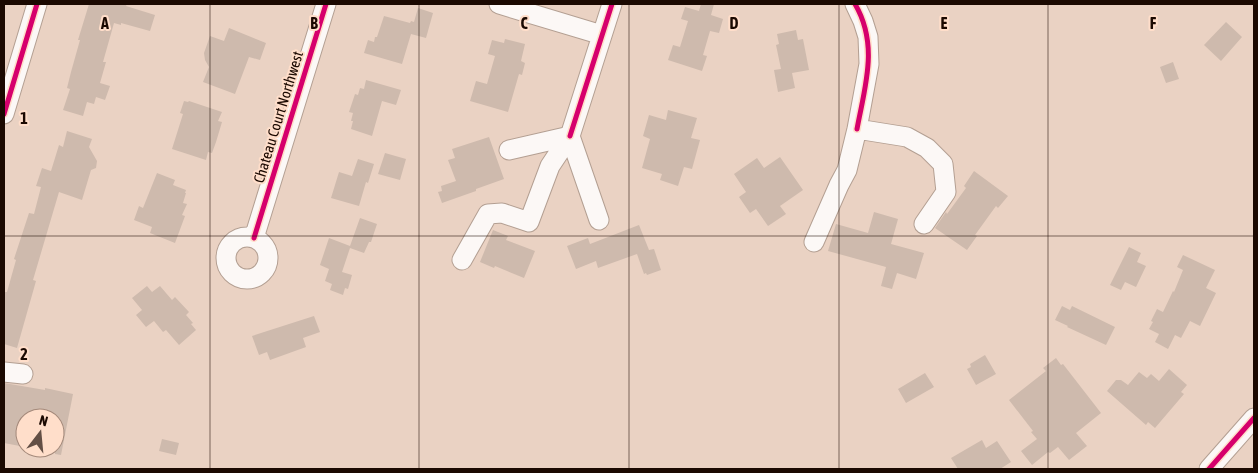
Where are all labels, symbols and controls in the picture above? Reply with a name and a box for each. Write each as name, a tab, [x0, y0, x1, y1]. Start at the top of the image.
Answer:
text: A	[100, 14, 109, 32]
text: B	[310, 14, 318, 32]
text: C	[520, 14, 528, 32]
text: D	[730, 14, 739, 32]
text: E	[941, 14, 948, 32]
text: F	[1150, 14, 1157, 32]
street label: Chateau Court Northwest	[250, 49, 306, 185]
text: 1	[20, 109, 28, 127]
text: 2	[20, 345, 28, 363]
north arrow	[15, 408, 65, 458]
text: N	[37, 412, 50, 429]

